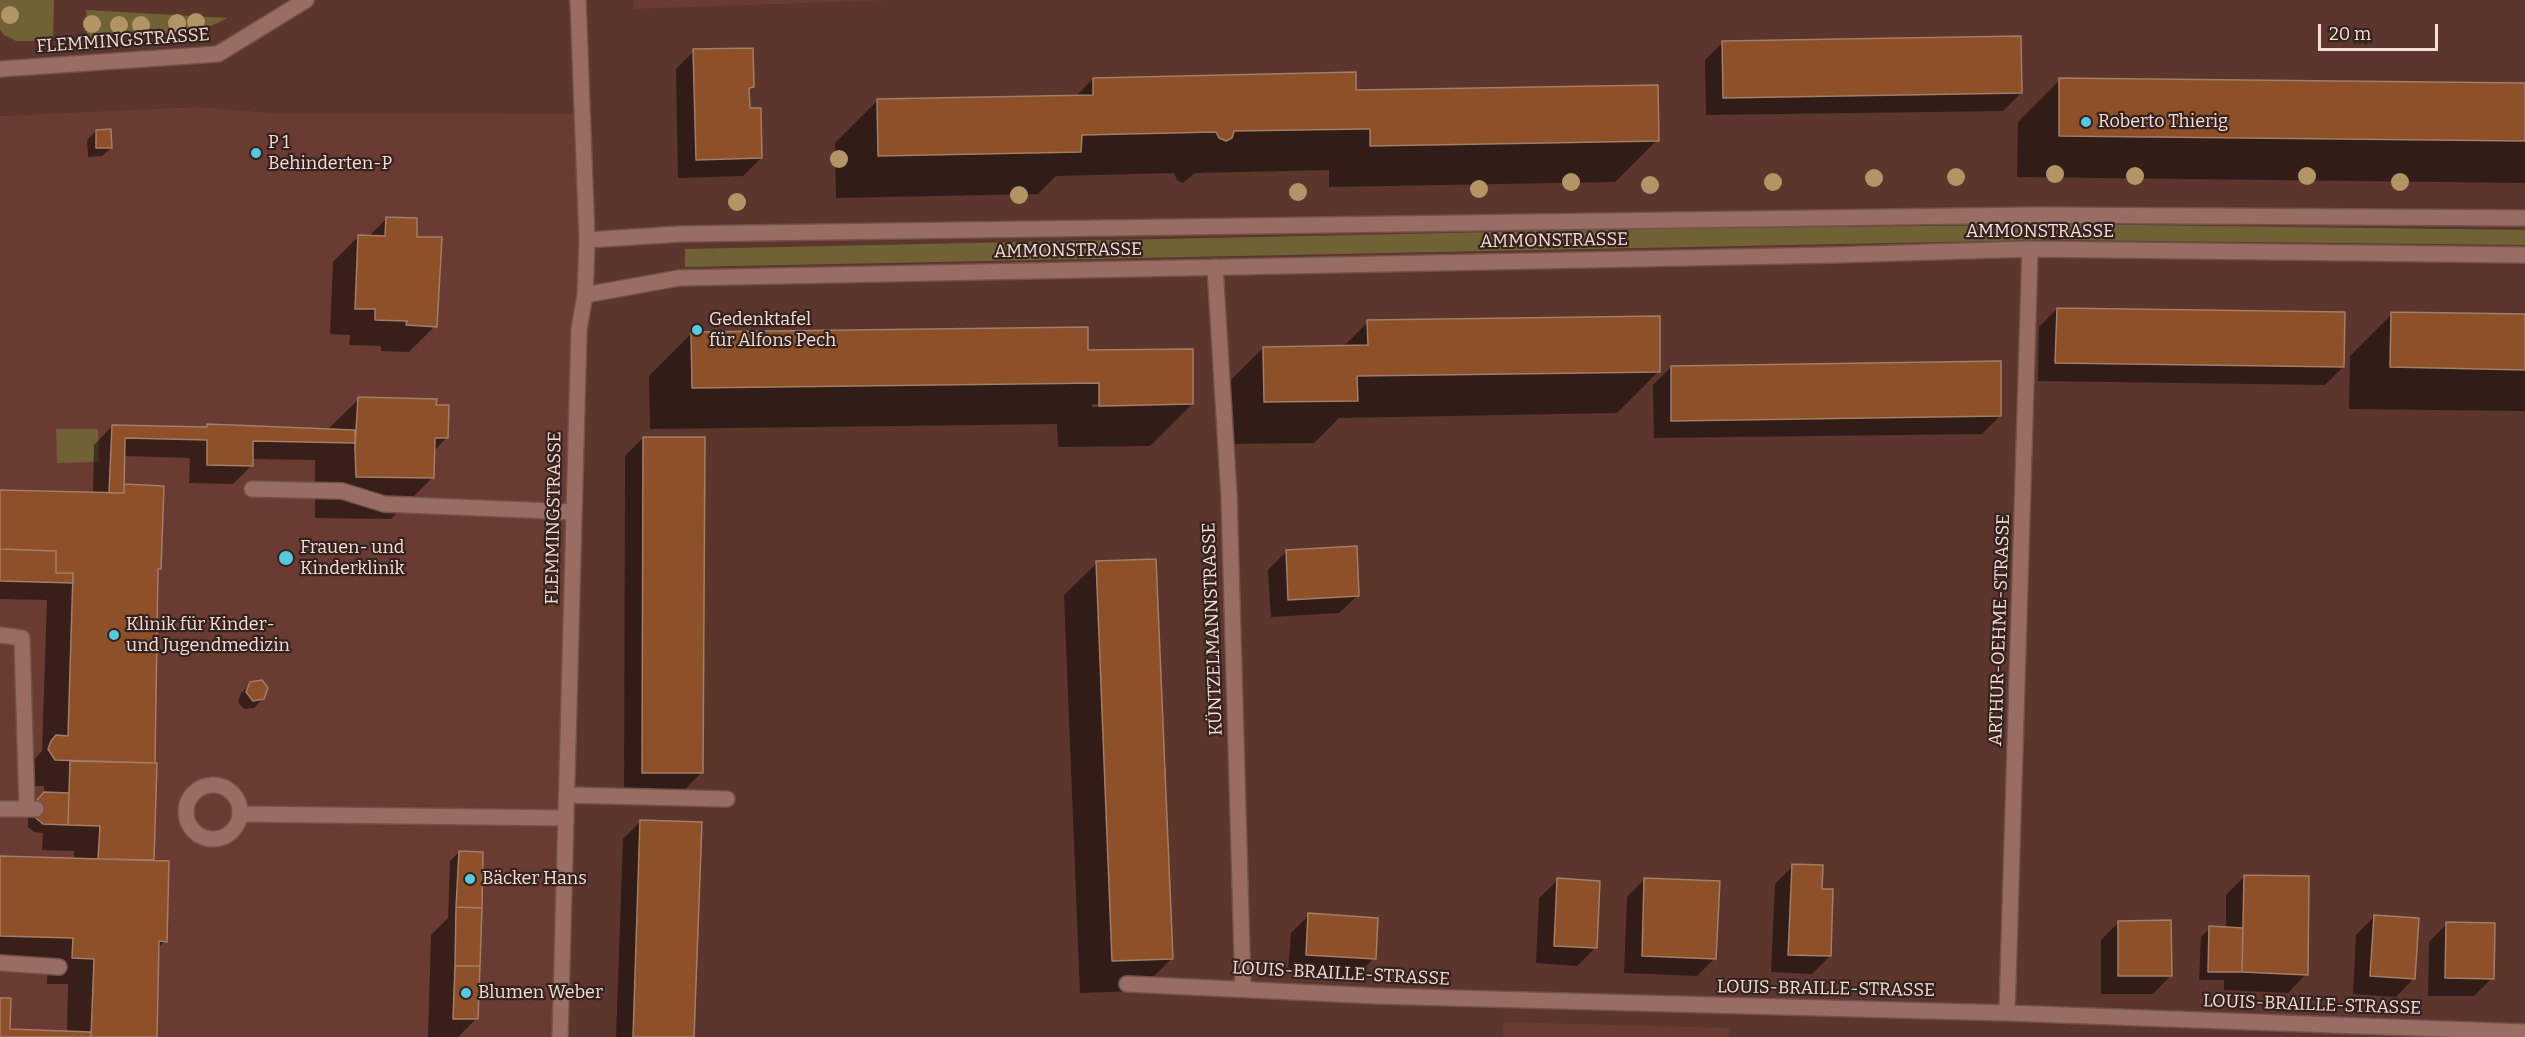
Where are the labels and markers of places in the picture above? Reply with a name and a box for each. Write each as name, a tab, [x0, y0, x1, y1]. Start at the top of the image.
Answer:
place label: Roberto Thierig	[2098, 111, 2228, 133]
marker: Roberto Thierig	[2079, 115, 2093, 129]
place label: P 1 Behinderten-P	[268, 132, 392, 174]
marker: P 1 Behinderten-P	[249, 146, 263, 160]
place label: Gedenktafel für Alfons Pech	[709, 309, 836, 352]
marker: Gedenktafel für Alfons Pech	[690, 323, 704, 337]
place label: Frauen- und Kinderklinik	[300, 537, 405, 580]
marker: Frauen- und Kinderklinik	[277, 549, 295, 567]
place label: Klinik für Kinder- und Jugendmedizin	[126, 614, 290, 656]
marker: Klinik für Kinder- und Jugendmedizin	[107, 628, 121, 642]
place label: Bäcker Hans	[482, 868, 587, 890]
marker: Bäcker Hans	[463, 872, 477, 886]
place label: Blumen Weber	[478, 982, 603, 1004]
marker: Blumen Weber	[459, 986, 473, 1000]

